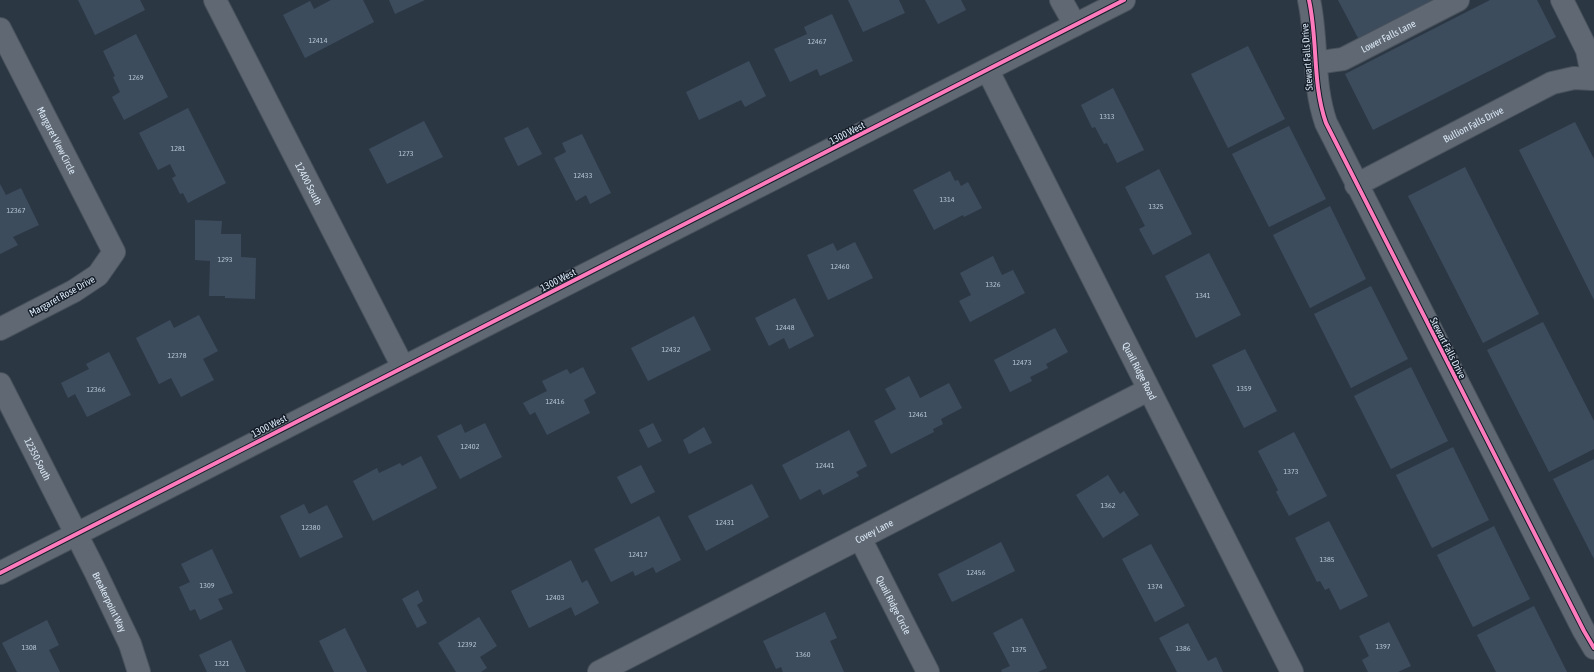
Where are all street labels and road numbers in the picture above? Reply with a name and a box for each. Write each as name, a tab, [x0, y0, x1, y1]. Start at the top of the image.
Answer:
street label: Lower Falls Lane	[1359, 17, 1418, 54]
street label: Stewart Falls Drive	[1299, 23, 1315, 91]
street label: Bullion Falls Drive	[1441, 104, 1505, 144]
street label: Margaret View Circle	[35, 105, 79, 176]
street label: 1300 West	[828, 119, 867, 147]
street label: 12400 South	[293, 160, 324, 207]
street label: 1300 West	[539, 266, 578, 294]
street label: Margaret Rose Drive	[27, 273, 97, 319]
street label: Stewart Falls Drive	[1428, 316, 1468, 381]
street label: Quail Ridge Road	[1121, 340, 1159, 402]
street label: 1300 West	[250, 412, 289, 440]
street label: 12350 South	[23, 436, 54, 482]
street label: Covey Lane	[853, 516, 895, 545]
street label: Breakerpoint Way	[91, 570, 129, 634]
street label: Quail Ridge Circle	[874, 574, 914, 636]

